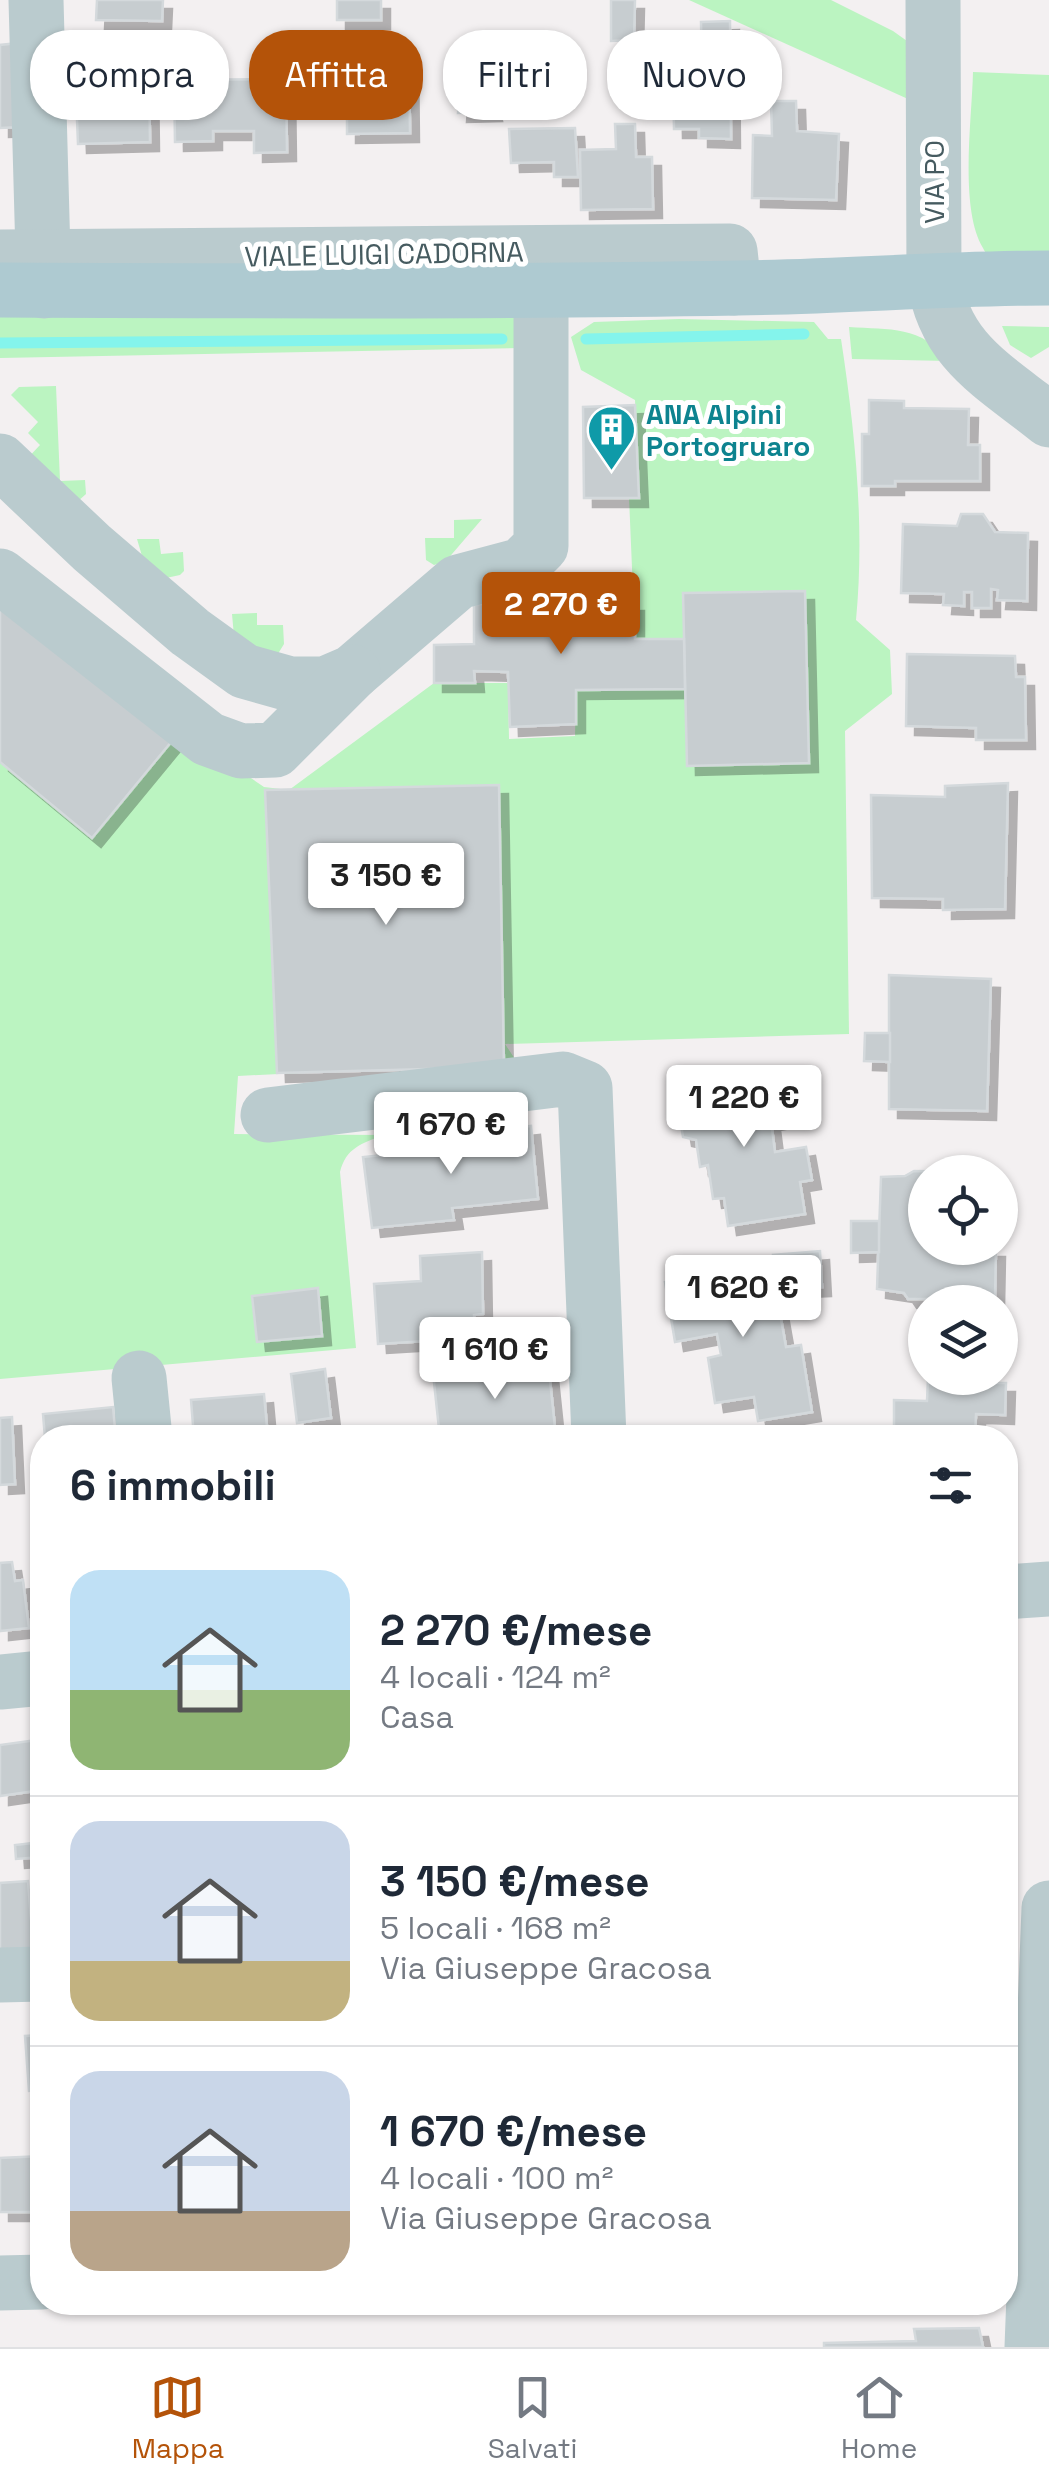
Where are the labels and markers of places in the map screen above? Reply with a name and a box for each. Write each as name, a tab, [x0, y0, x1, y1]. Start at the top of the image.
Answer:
place label: ANA Alpini Portogruaro	[646, 396, 810, 464]
building icon: ANA Alpini Portogruaro	[585, 404, 637, 472]
pin: 2 270 €	[469, 572, 653, 657]
pin: 3 150 €	[294, 843, 478, 928]
pin: 1 220 €	[652, 1065, 836, 1150]
pin: 1 670 €	[359, 1092, 543, 1177]
pin: 1 620 €	[651, 1255, 835, 1340]
pin: 1 610 €	[403, 1317, 587, 1402]

